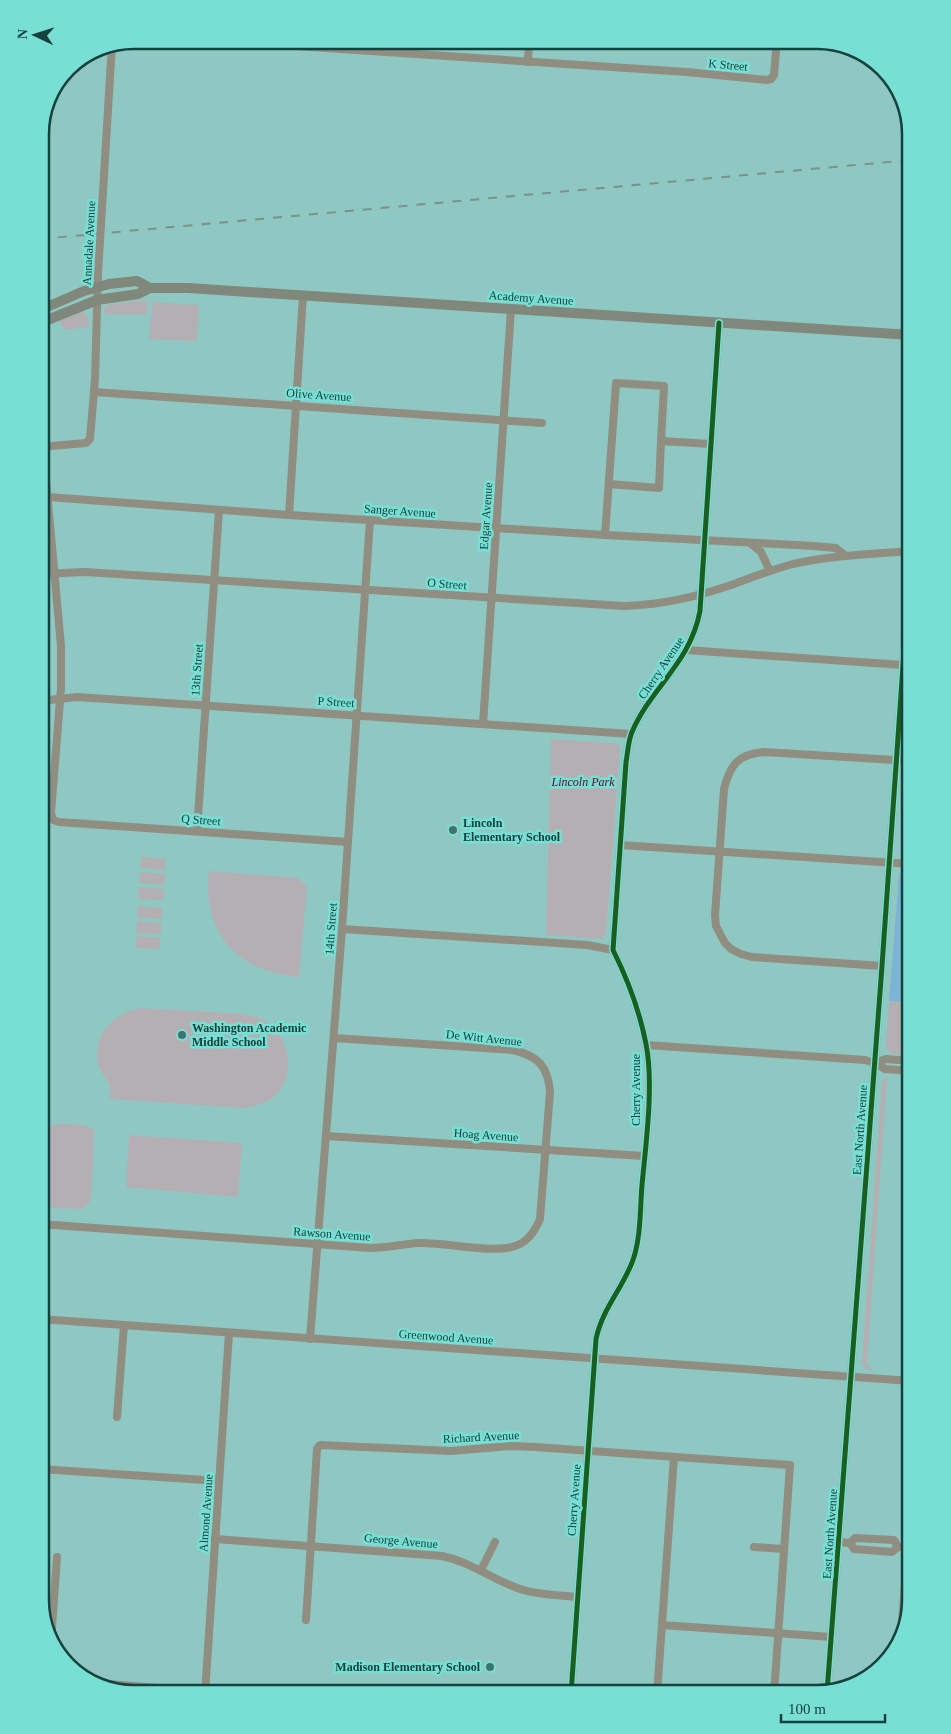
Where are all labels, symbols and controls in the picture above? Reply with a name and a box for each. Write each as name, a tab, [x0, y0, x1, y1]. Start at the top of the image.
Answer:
north arrow	[10, 10, 60, 60]
text: N	[15, 29, 30, 40]
street label: K Street	[708, 56, 749, 74]
street label: Annadale Avenue	[80, 200, 98, 286]
street label: Academy Avenue	[488, 288, 574, 308]
street label: Olive Avenue	[286, 386, 352, 404]
street label: Edgar Avenue	[477, 482, 495, 550]
street label: Sanger Avenue	[364, 502, 436, 520]
street label: O Street	[427, 576, 468, 592]
street label: Cherry Avenue	[635, 634, 687, 702]
street label: 13th Street	[188, 643, 206, 697]
street label: P Street	[317, 694, 356, 710]
park label: Lincoln Park	[551, 775, 615, 789]
street label: Q Street	[181, 812, 222, 828]
place label: Lincoln Elementary School	[463, 816, 561, 844]
marker: Lincoln Elementary School	[447, 824, 459, 836]
street label: 14th Street	[322, 902, 340, 956]
place label: Washington Academic Middle School	[192, 1021, 307, 1049]
street label: De Witt Avenue	[445, 1027, 523, 1049]
marker: Washington Academic Middle School	[176, 1029, 188, 1041]
street label: Cherry Avenue	[629, 1054, 643, 1126]
street label: East North Avenue	[850, 1084, 870, 1176]
street label: Hoag Avenue	[453, 1126, 519, 1144]
street label: Rawson Avenue	[293, 1224, 371, 1244]
street label: Greenwood Avenue	[398, 1327, 494, 1347]
street label: Richard Avenue	[442, 1428, 520, 1446]
street label: Cherry Avenue	[565, 1464, 583, 1536]
street label: Almond Avenue	[196, 1474, 216, 1552]
street label: East North Avenue	[820, 1488, 840, 1580]
street label: George Avenue	[364, 1531, 438, 1551]
place label: Madison Elementary School	[335, 1660, 481, 1674]
marker: Madison Elementary School	[484, 1661, 496, 1673]
scale bar	[781, 1692, 885, 1724]
text: 100 m	[788, 1701, 826, 1717]

